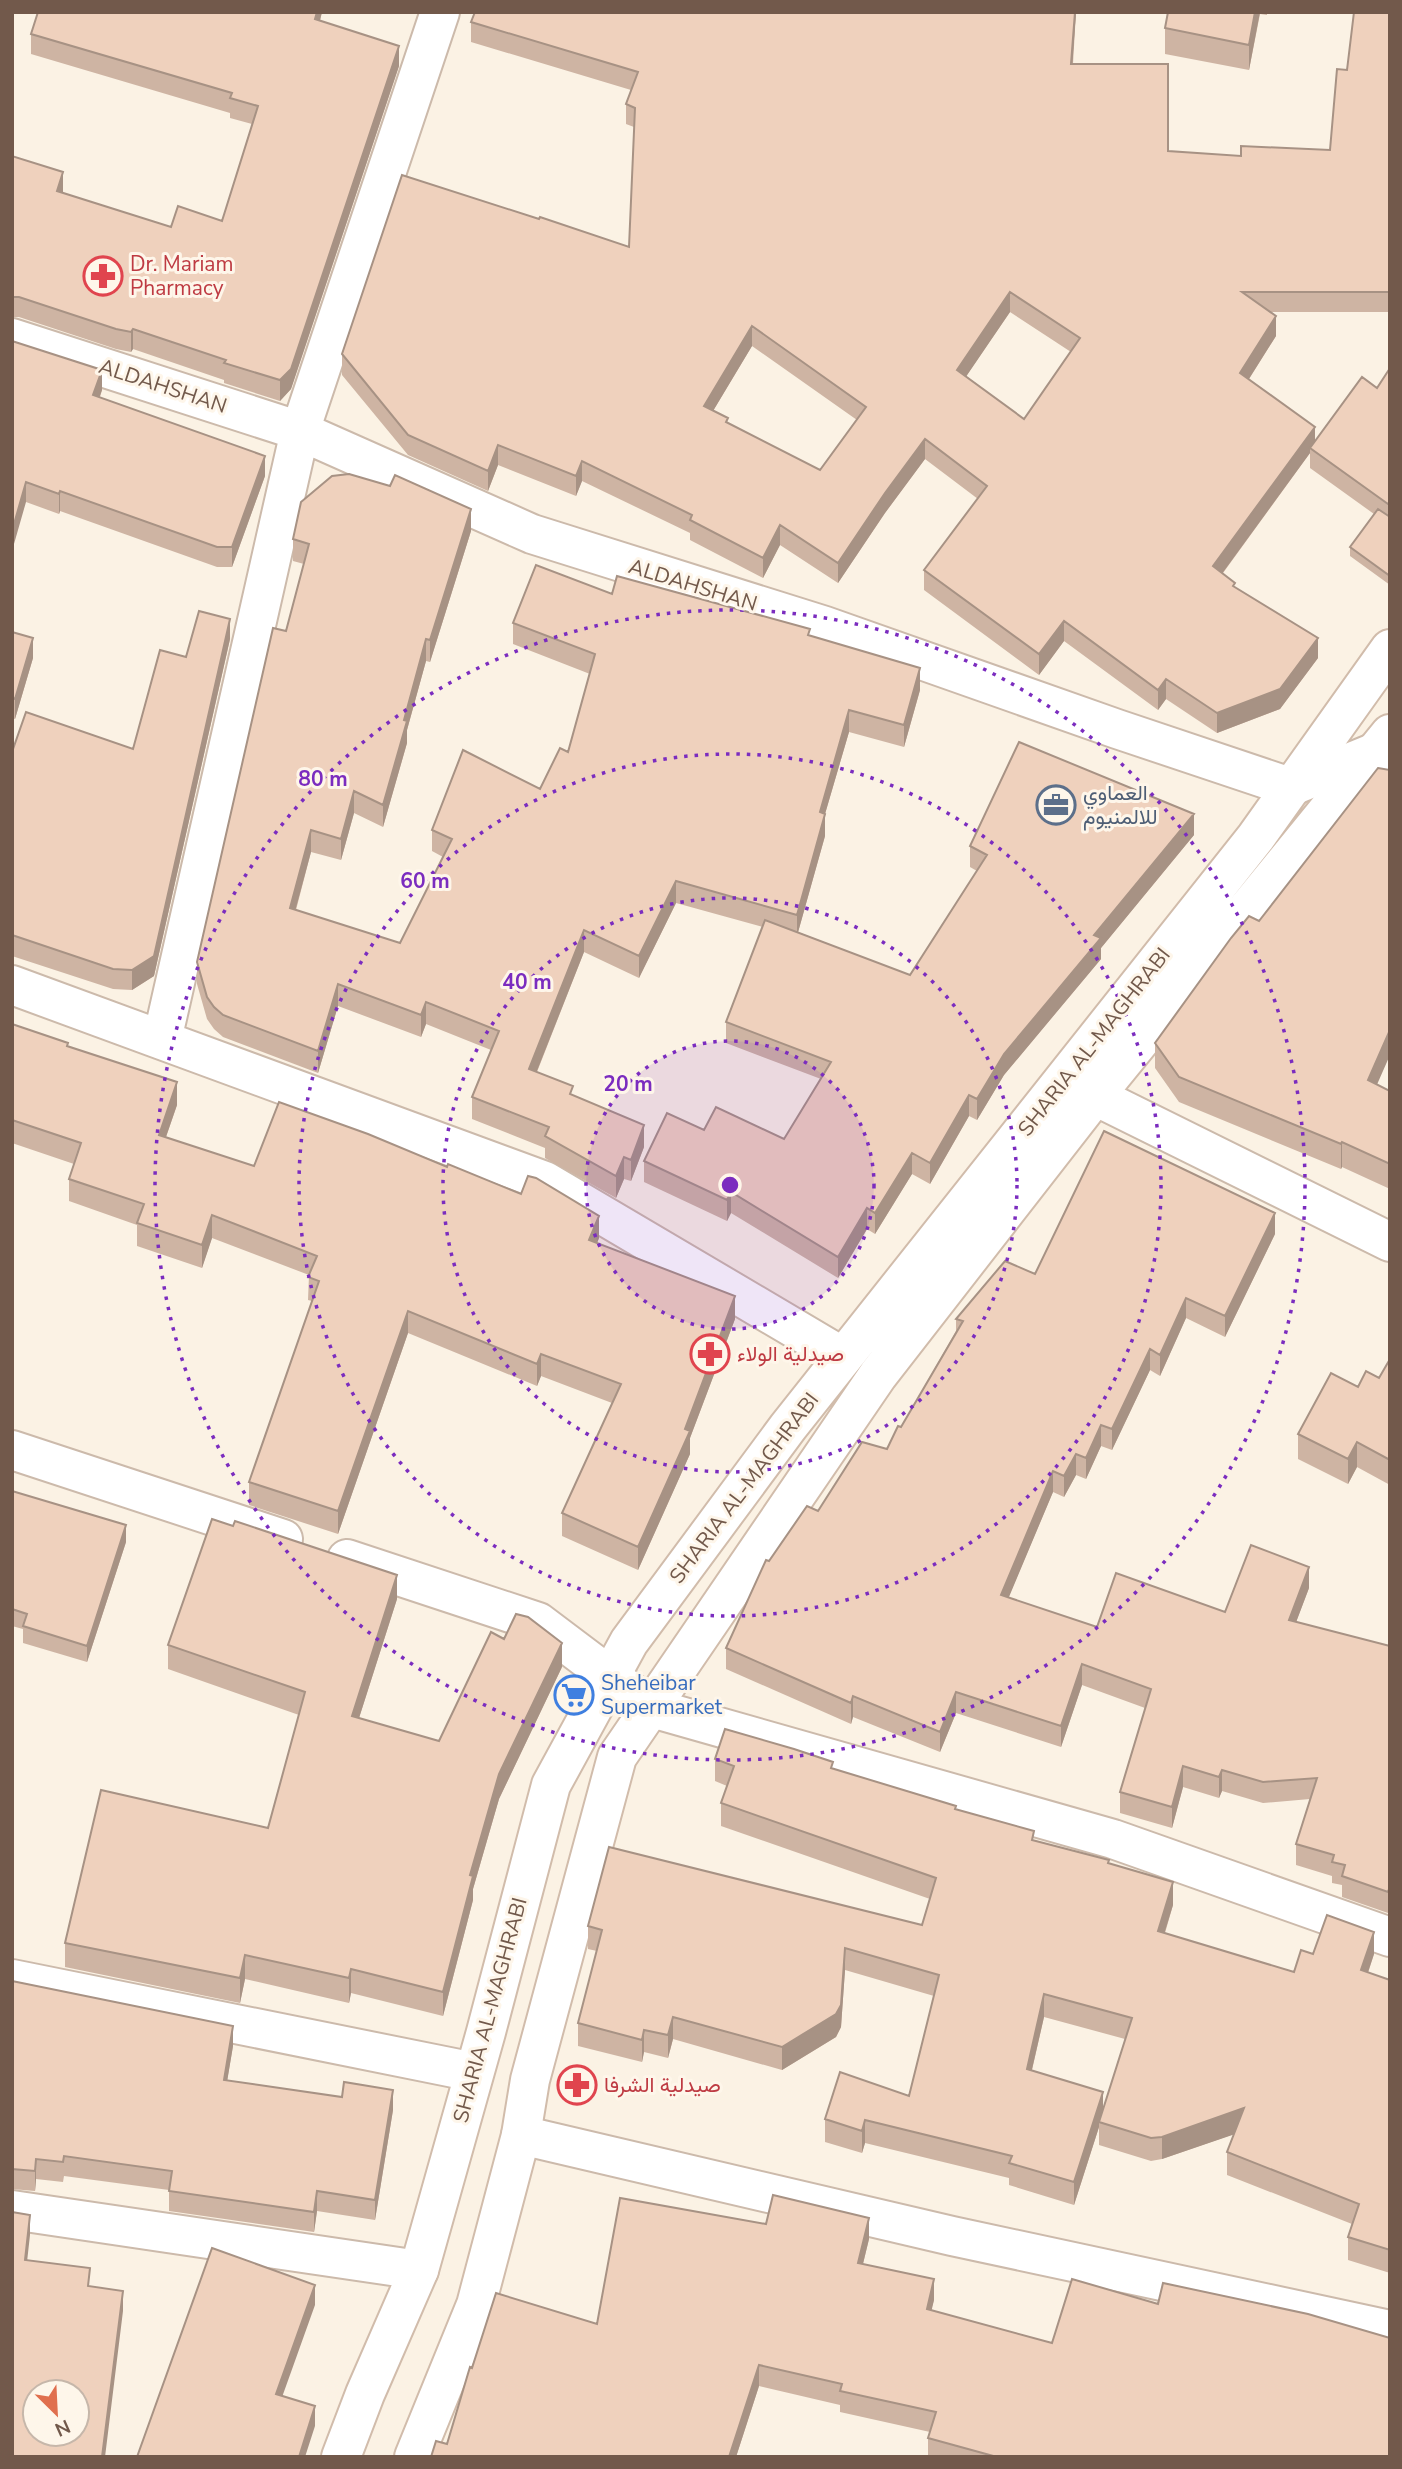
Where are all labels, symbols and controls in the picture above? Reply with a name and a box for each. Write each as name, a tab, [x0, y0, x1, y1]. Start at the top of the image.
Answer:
place label: Dr. Mariam Pharmacy	[130, 250, 233, 302]
pharmacy icon: Dr. Mariam Pharmacy	[82, 255, 124, 297]
street label: ALDAHSHAN	[95, 352, 231, 420]
street label: ALDAHSHAN	[625, 552, 761, 618]
text: 80 m	[298, 765, 348, 793]
place label: العماوي للالمنيوم	[1083, 779, 1157, 831]
office icon: العماوي للالمنيوم	[1035, 784, 1077, 826]
text: 60 m	[400, 867, 450, 895]
street label: SHARIA AL-MAGHRABI	[1012, 942, 1176, 1142]
text: 40 m	[502, 968, 552, 996]
text: 20 m	[603, 1070, 653, 1098]
centre of rings	[718, 1173, 742, 1197]
pharmacy icon: صيدلية الولاء	[689, 1333, 731, 1375]
place label: صيدلية الولاء	[737, 1340, 844, 1368]
street label: SHARIA AL-MAGHRABI	[663, 1387, 825, 1589]
place label: Sheheibar Supermarket	[601, 1669, 723, 1721]
supermarket icon: Sheheibar Supermarket	[553, 1674, 595, 1716]
street label: SHARIA AL-MAGHRABI	[446, 1894, 534, 2126]
pharmacy icon: صيدلية الشرفا	[556, 2064, 598, 2106]
place label: صيدلية الشرفا	[604, 2071, 721, 2099]
north arrow	[21, 2378, 91, 2448]
text: N	[51, 2413, 74, 2442]

